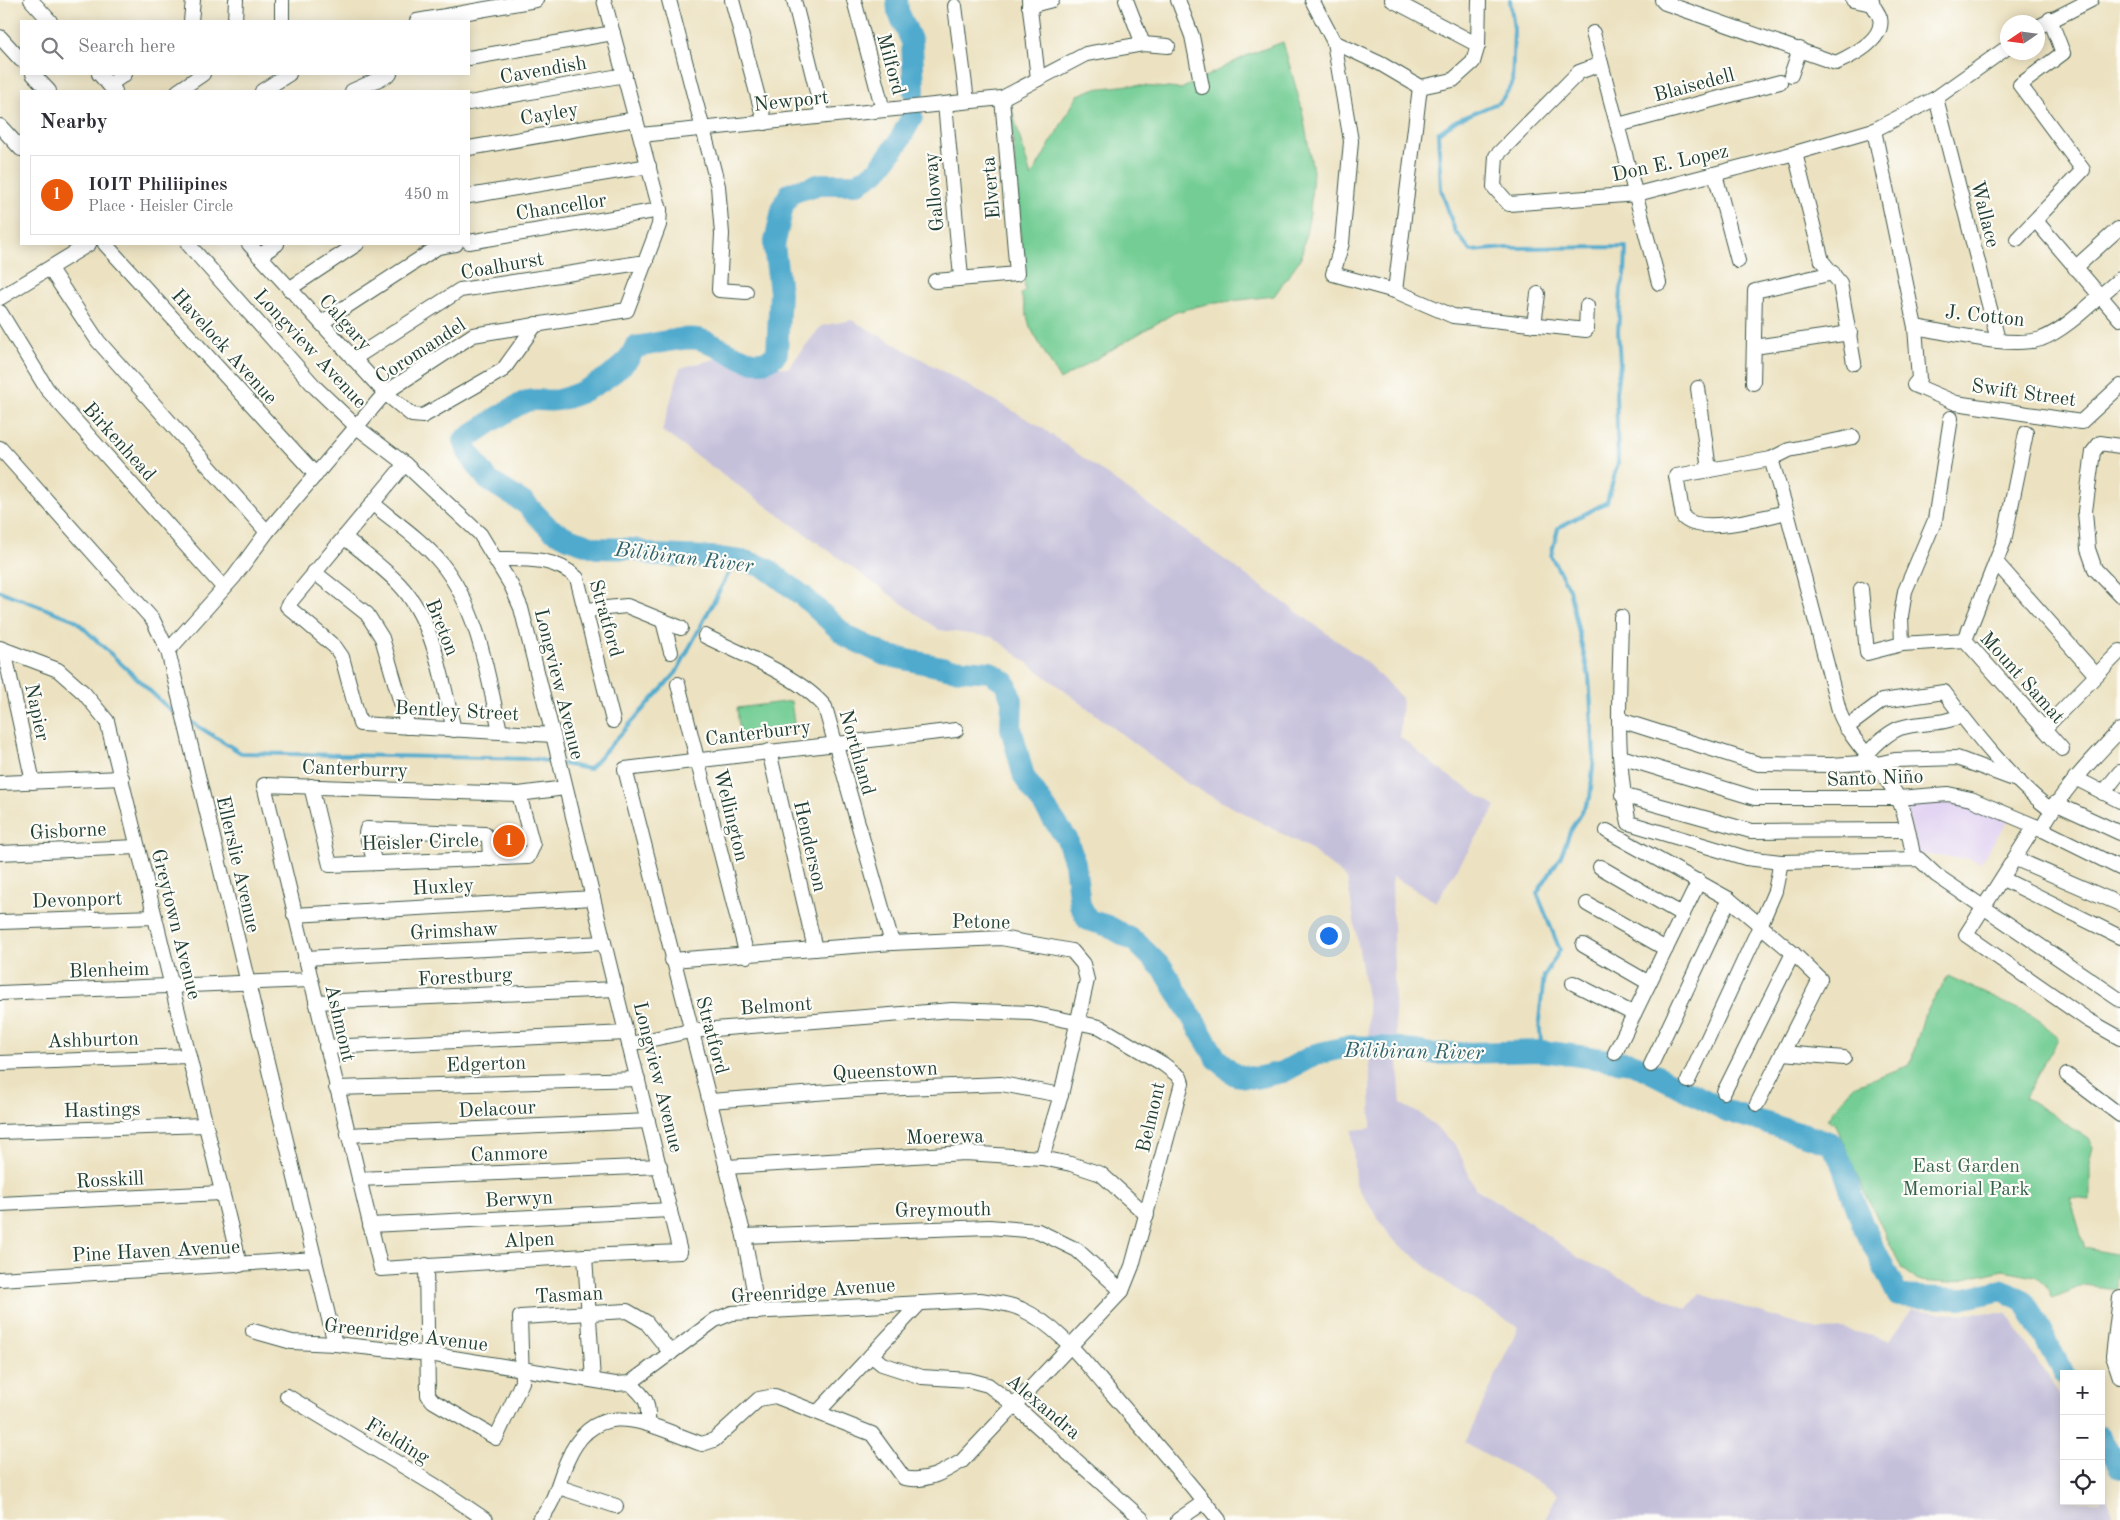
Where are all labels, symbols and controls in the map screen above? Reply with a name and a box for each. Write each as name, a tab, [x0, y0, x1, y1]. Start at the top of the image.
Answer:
north arrow	[2000, 15, 2045, 60]
search box	[20, 20, 470, 75]
street label: Milford	[872, 32, 908, 97]
icon: search	[38, 34, 66, 62]
text: Search here	[78, 38, 175, 57]
street label: Cavendish	[498, 53, 588, 88]
street label: Blaisedell	[1652, 66, 1737, 106]
street label: Newport	[753, 88, 830, 116]
street label: Cayley	[519, 100, 580, 130]
text: Nearby	[40, 112, 108, 133]
street label: Don E. Lopez	[1610, 142, 1731, 186]
street label: Galloway	[922, 151, 948, 232]
street label: Elverta	[979, 155, 1005, 220]
text: IOIT Philiipines	[88, 176, 228, 195]
street label: Wallace	[1966, 179, 2002, 250]
text: 1	[52, 187, 62, 203]
text: 450 m	[404, 187, 449, 203]
street label: Chancellor	[514, 191, 608, 225]
text: Place · Heisler Circle	[88, 199, 233, 215]
street label: Coalhurst	[459, 250, 545, 284]
street label: Havelock Avenue	[167, 286, 280, 409]
street label: Longview Avenue	[249, 286, 370, 413]
street label: Calgary	[314, 291, 375, 356]
street label: J. Cotton	[1944, 303, 2026, 331]
street label: Coromandel	[372, 315, 470, 388]
street label: Swift Street	[1970, 377, 2077, 411]
street label: Birkenhead	[78, 399, 159, 486]
water label: Bilibiran River	[612, 539, 755, 578]
street label: Stratford	[584, 578, 626, 660]
street label: Breton	[421, 597, 462, 659]
street label: Longview Avenue	[530, 607, 586, 762]
street label: Mount Samat	[1975, 629, 2068, 728]
street label: Napier	[20, 682, 52, 743]
street label: Bentley Street	[394, 699, 520, 725]
street label: Northland	[834, 708, 878, 798]
street label: Canterburry	[704, 718, 813, 750]
street label: Canterburry	[301, 758, 409, 782]
street label: Wellington	[709, 767, 751, 864]
street label: Santo Niño	[1826, 767, 1924, 791]
street label: Ellerslie Avenue	[212, 794, 263, 935]
street label: Henderson	[789, 799, 829, 894]
street label: Gisborne	[29, 820, 107, 844]
pin: 1	[493, 822, 525, 860]
street label: Heisler Circle	[361, 831, 479, 855]
street label: Greytown Avenue	[147, 847, 203, 1002]
street label: Huxley	[412, 876, 475, 900]
street label: Devonport	[31, 889, 123, 913]
street label: Petone	[951, 912, 1010, 934]
street label: Grimshaw	[409, 920, 499, 944]
your location	[1316, 923, 1342, 949]
street label: Blenheim	[68, 960, 150, 982]
street label: Forestburg	[417, 966, 513, 990]
street label: Ashmont	[320, 983, 358, 1064]
street label: Stratford	[691, 994, 731, 1077]
street label: Belmont	[740, 995, 813, 1019]
street label: Longview Avenue	[629, 1000, 685, 1155]
street label: Ashburton	[47, 1029, 139, 1053]
water label: Bilibiran River	[1343, 1041, 1485, 1064]
street label: Edgerton	[446, 1054, 527, 1076]
street label: Queenstown	[832, 1059, 938, 1085]
street label: Belmont	[1134, 1080, 1170, 1155]
street label: Delacour	[458, 1098, 536, 1122]
street label: Hastings	[63, 1100, 141, 1122]
street label: Moerewa	[906, 1127, 984, 1149]
street label: Canmore	[470, 1144, 548, 1166]
park label: East Garden Memorial Park	[1902, 1157, 2030, 1200]
street label: Rosskill	[76, 1169, 145, 1193]
street label: Berwyn	[485, 1188, 554, 1212]
street label: Greymouth	[894, 1200, 992, 1222]
street label: Alpen	[503, 1230, 555, 1252]
street label: Pine Haven Avenue	[72, 1238, 241, 1266]
street label: Greenridge Avenue	[730, 1276, 896, 1308]
street label: Tasman	[534, 1284, 604, 1308]
street label: Greenridge Avenue	[323, 1316, 489, 1356]
map controls	[2060, 1370, 2105, 1505]
button: +	[2060, 1370, 2105, 1415]
street label: Alexandra	[1002, 1371, 1084, 1444]
street label: Fielding	[361, 1415, 433, 1469]
button: −	[2060, 1415, 2105, 1460]
button: locate	[2060, 1460, 2105, 1505]

